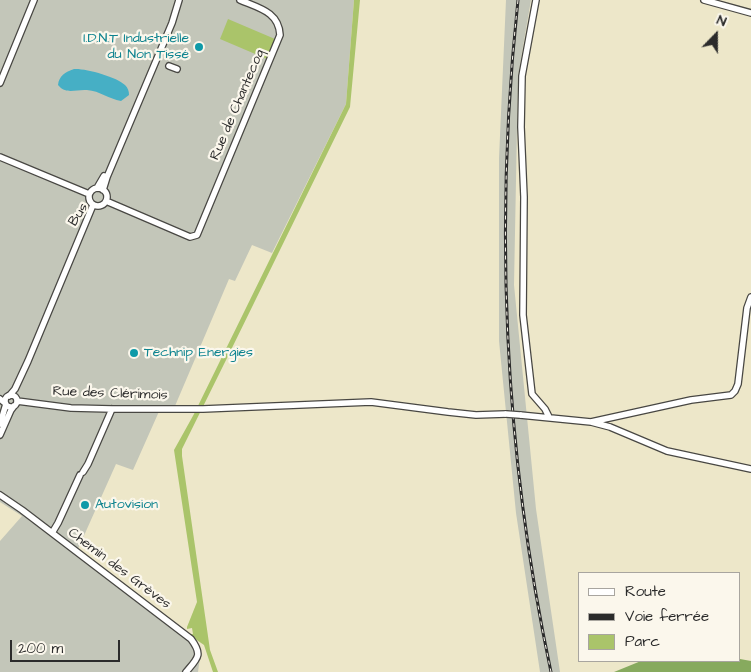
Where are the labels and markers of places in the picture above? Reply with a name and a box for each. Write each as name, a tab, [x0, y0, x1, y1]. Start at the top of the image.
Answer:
place label: I.D.N.T Industrielle du Non Tissé	[83, 31, 189, 64]
marker: I.D.N.T Industrielle du Non Tissé	[193, 41, 205, 53]
place label: Technip Energies	[144, 345, 253, 361]
marker: Technip Energies	[128, 347, 140, 359]
place label: Autovision	[95, 497, 158, 513]
marker: Autovision	[79, 499, 91, 511]

